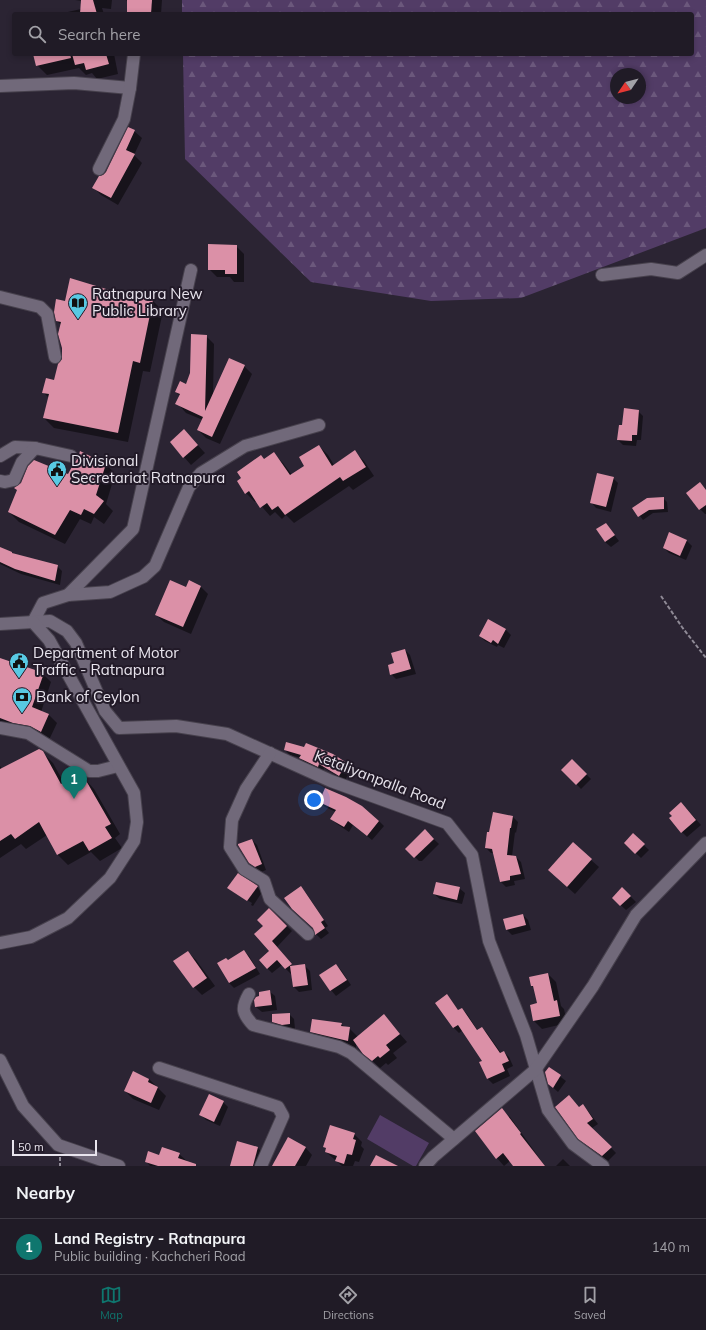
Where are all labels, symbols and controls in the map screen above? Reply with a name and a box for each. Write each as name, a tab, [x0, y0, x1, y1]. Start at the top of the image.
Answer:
search box	[12, 12, 694, 56]
icon: search	[26, 23, 48, 45]
text: Search here	[58, 25, 140, 44]
north arrow	[610, 68, 646, 104]
place label: Ratnapura New Public Library	[92, 284, 203, 320]
library icon: Ratnapura New Public Library	[67, 292, 89, 320]
place label: Divisional Secretariat Ratnapura	[71, 451, 225, 487]
public building icon: Divisional Secretariat Ratnapura	[46, 459, 68, 487]
place label: Department of Motor Traffic - Ratnapura	[33, 643, 179, 679]
public building icon: Department of Motor Traffic - Ratnapura	[8, 651, 30, 679]
bank icon: Bank of Ceylon	[11, 686, 33, 714]
place label: Bank of Ceylon	[36, 687, 140, 706]
street label: Ketaliyanpalla Road	[312, 746, 449, 813]
pin: 1	[61, 766, 87, 799]
your location	[304, 790, 324, 810]
scale bar	[12, 1138, 97, 1157]
text: 50 m	[18, 1140, 44, 1154]
text: Nearby	[16, 1182, 75, 1203]
text: Land Registry - Ratnapura	[54, 1229, 246, 1248]
text: 1	[25, 1239, 33, 1255]
text: 140 m	[652, 1239, 690, 1255]
text: Public building · Kachcheri Road	[54, 1248, 246, 1264]
tab: Map	[100, 1284, 123, 1322]
tab: Directions	[323, 1284, 374, 1322]
tab: Saved	[574, 1284, 606, 1322]

